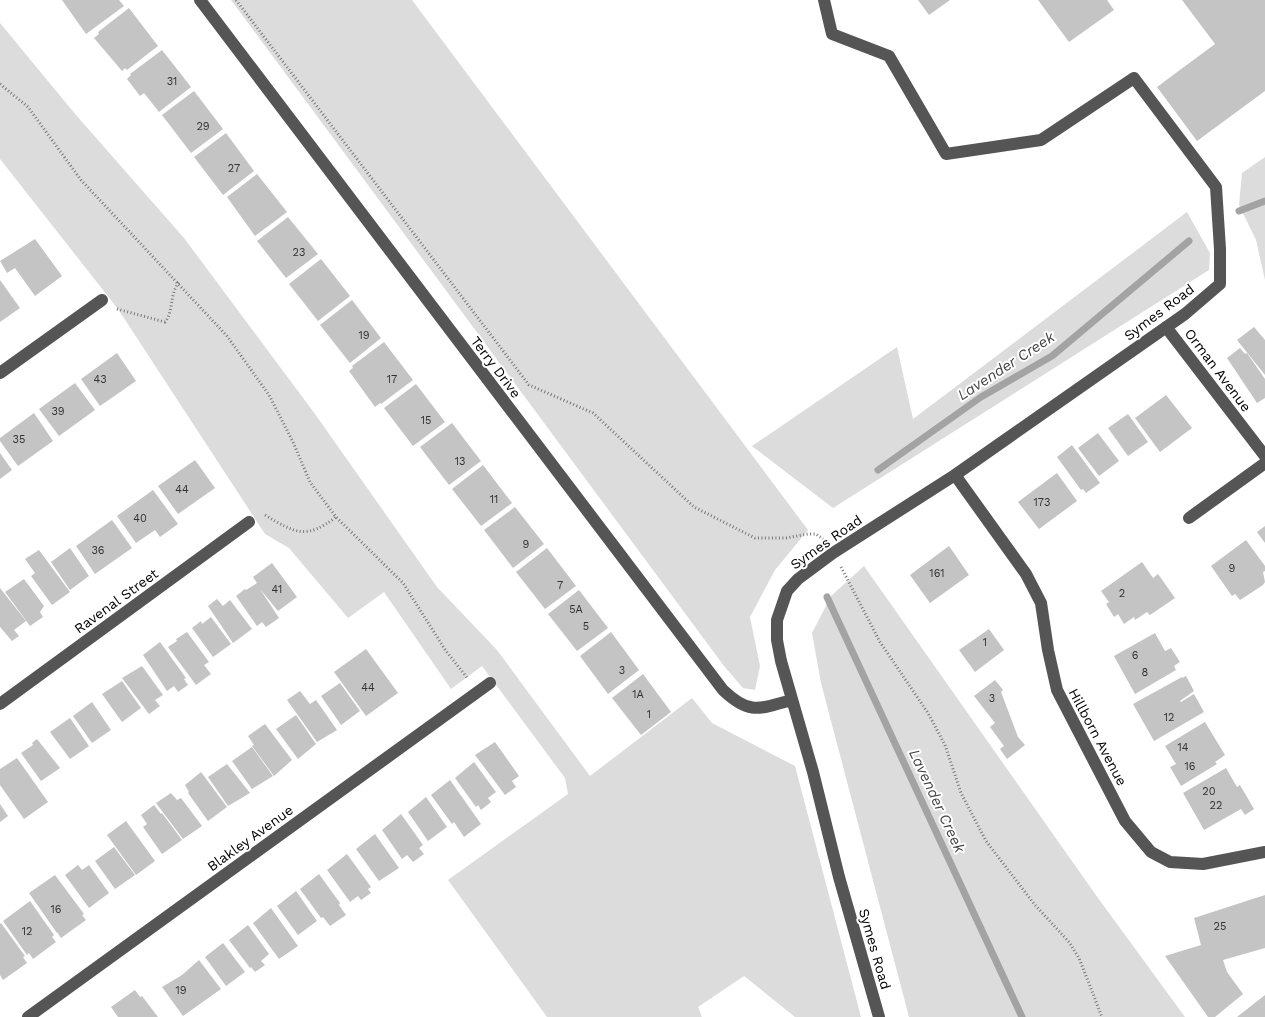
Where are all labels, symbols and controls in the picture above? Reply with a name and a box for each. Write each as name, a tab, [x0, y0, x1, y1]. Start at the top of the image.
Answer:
house number: 31	[167, 75, 177, 88]
house number: 29	[196, 120, 210, 133]
house number: 27	[228, 162, 240, 175]
house number: 23	[293, 246, 305, 259]
street label: Symes Road	[1121, 280, 1197, 344]
street label: Orman Avenue	[1182, 325, 1254, 415]
water label: Lavender Creek	[954, 327, 1059, 404]
house number: 19	[358, 329, 370, 342]
street label: Terry Drive	[468, 333, 524, 401]
house number: 43	[93, 373, 107, 386]
house number: 17	[387, 373, 397, 386]
house number: 39	[51, 405, 65, 418]
house number: 15	[421, 414, 431, 427]
house number: 35	[13, 433, 25, 446]
house number: 13	[455, 455, 465, 468]
house number: 44	[175, 483, 189, 496]
house number: 11	[490, 493, 498, 506]
house number: 173	[1034, 496, 1050, 509]
street label: Symes Road	[787, 511, 865, 573]
house number: 40	[133, 512, 147, 525]
house number: 9	[523, 538, 530, 551]
house number: 36	[91, 544, 105, 557]
house number: 9	[1229, 562, 1236, 575]
street label: Ravenal Street	[71, 565, 161, 637]
house number: 161	[929, 567, 945, 580]
house number: 7	[557, 579, 563, 592]
house number: 41	[272, 583, 282, 596]
house number: 2	[1119, 587, 1125, 600]
house number: 5A	[569, 603, 583, 616]
house number: 5	[583, 620, 589, 633]
house number: 1	[983, 636, 987, 649]
house number: 6	[1132, 649, 1139, 662]
house number: 3	[619, 664, 625, 677]
house number: 8	[1142, 666, 1149, 679]
house number: 44	[361, 681, 375, 694]
street label: Hillborn Avenue	[1066, 686, 1130, 788]
house number: 1A	[632, 688, 644, 701]
house number: 3	[989, 692, 995, 705]
house number: 1	[647, 708, 651, 721]
house number: 12	[1164, 711, 1174, 724]
house number: 14	[1177, 741, 1189, 754]
water label: Lavender Creek	[905, 746, 969, 856]
house number: 16	[1185, 760, 1196, 773]
house number: 20	[1202, 785, 1216, 798]
house number: 22	[1210, 799, 1222, 812]
street label: Blakley Avenue	[204, 802, 296, 874]
house number: 16	[51, 903, 62, 916]
street label: Symes Road	[856, 907, 894, 991]
house number: 25	[1214, 920, 1226, 933]
house number: 12	[22, 925, 32, 938]
house number: 19	[175, 984, 187, 997]

